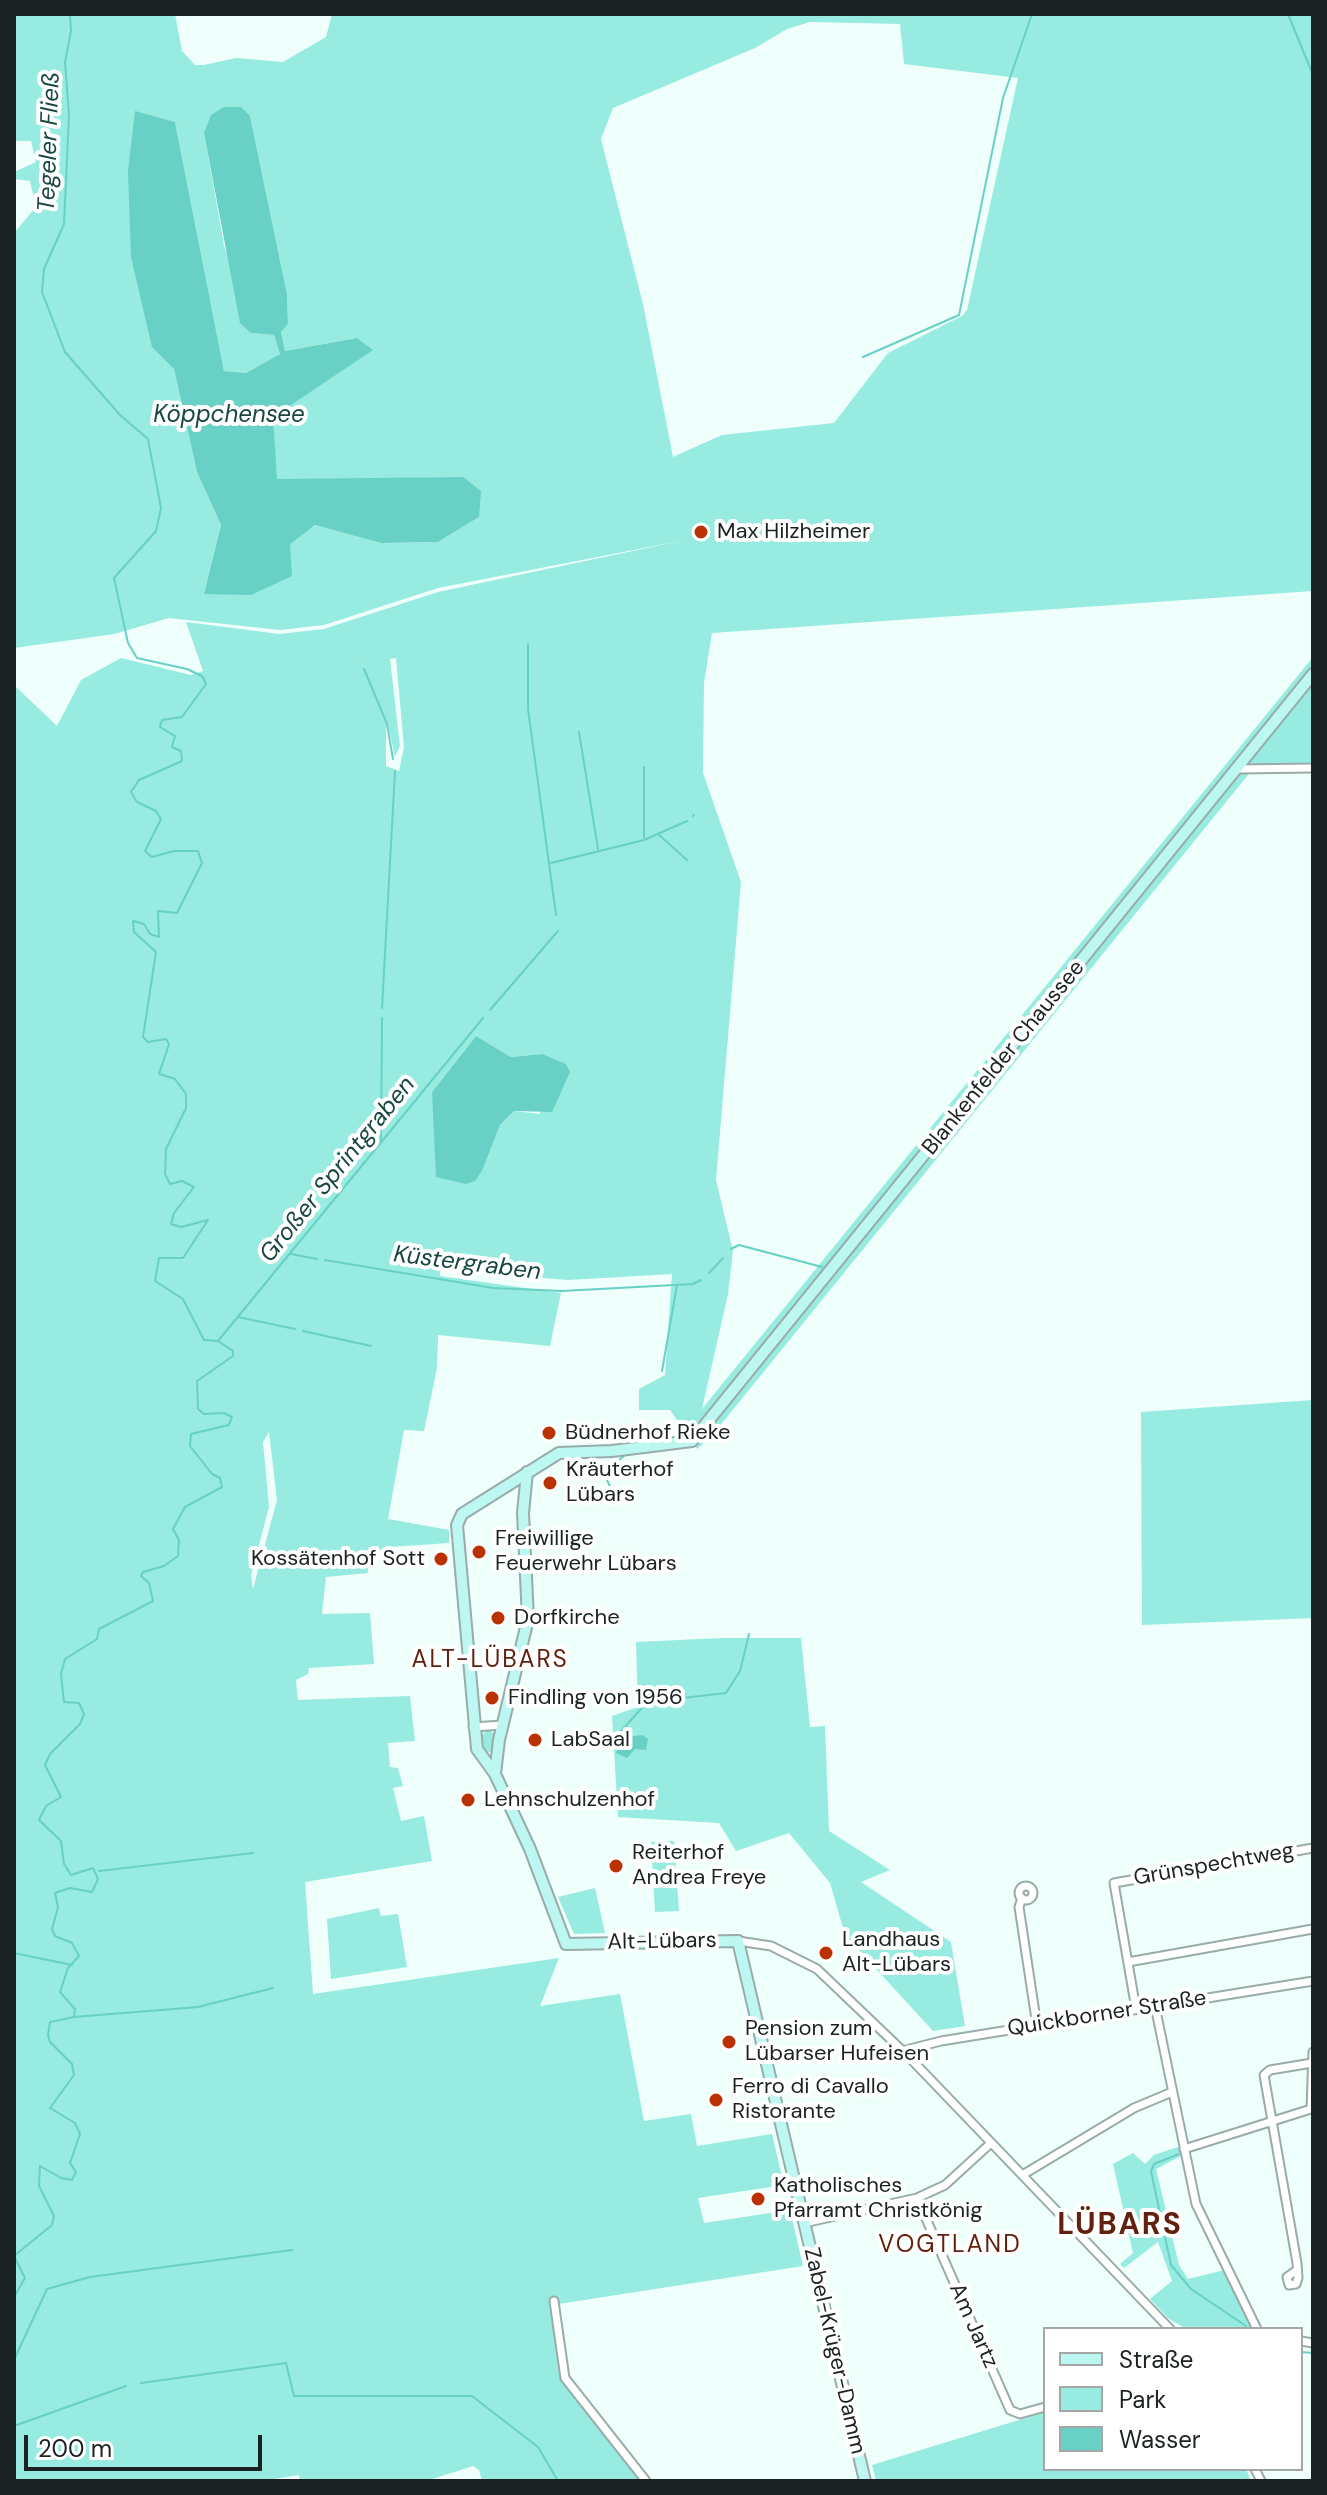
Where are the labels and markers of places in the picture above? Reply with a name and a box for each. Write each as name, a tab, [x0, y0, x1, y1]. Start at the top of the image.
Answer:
place label: Max Hilzheimer	[717, 519, 870, 545]
marker: Max Hilzheimer	[692, 523, 710, 541]
place label: Büdnerhof Rieke	[565, 1420, 731, 1446]
marker: Büdnerhof Rieke	[540, 1424, 558, 1442]
place label: Kräuterhof Lübars	[566, 1457, 674, 1508]
marker: Kräuterhof Lübars	[541, 1474, 559, 1492]
place label: Freiwillige Feuerwehr Lübars	[495, 1526, 677, 1578]
marker: Freiwillige Feuerwehr Lübars	[470, 1543, 488, 1561]
place label: Kossätenhof Sott	[251, 1546, 425, 1572]
marker: Kossätenhof Sott	[432, 1550, 450, 1568]
place label: Dorfkirche	[514, 1605, 620, 1631]
marker: Dorfkirche	[489, 1609, 507, 1627]
place label: Findling von 1956	[508, 1685, 683, 1711]
marker: Findling von 1956	[483, 1689, 501, 1707]
place label: LabSaal	[551, 1727, 630, 1753]
marker: LabSaal	[526, 1731, 544, 1749]
place label: Lehnschulzenhof	[484, 1787, 655, 1813]
marker: Lehnschulzenhof	[459, 1791, 477, 1809]
place label: Reiterhof Andrea Freye	[632, 1840, 766, 1892]
marker: Reiterhof Andrea Freye	[607, 1857, 625, 1875]
place label: Landhaus Alt-Lübars	[842, 1927, 951, 1978]
marker: Landhaus Alt-Lübars	[817, 1944, 835, 1962]
place label: Pension zum Lübarser Hufeisen	[745, 2016, 929, 2068]
marker: Pension zum Lübarser Hufeisen	[720, 2033, 738, 2051]
place label: Ferro di Cavallo Ristorante	[732, 2074, 889, 2126]
marker: Ferro di Cavallo Ristorante	[707, 2091, 725, 2109]
place label: Katholisches Pfarramt Christkönig	[774, 2173, 983, 2224]
marker: Katholisches Pfarramt Christkönig	[749, 2190, 767, 2208]

